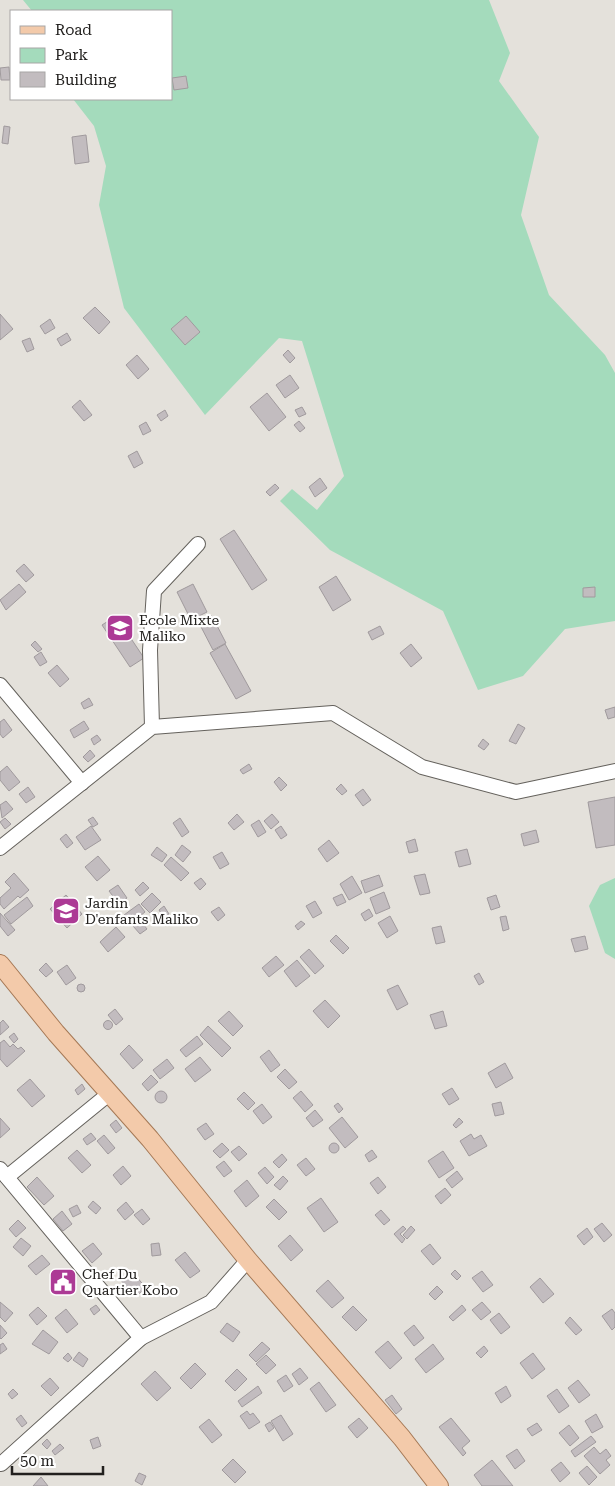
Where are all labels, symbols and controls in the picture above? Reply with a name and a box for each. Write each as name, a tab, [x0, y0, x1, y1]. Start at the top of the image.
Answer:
legend	[10, 10, 172, 100]
text: Road	[55, 21, 92, 39]
text: Park	[55, 46, 89, 64]
text: Building	[55, 71, 117, 89]
place label: Ecole Mixte Maliko	[139, 612, 219, 644]
school or university icon: Ecole Mixte Maliko	[105, 613, 135, 643]
place label: Jardin D'enfants Maliko	[85, 895, 198, 927]
school or university icon: Jardin D'enfants Maliko	[51, 896, 81, 926]
place label: Chef Du Quartier Kobo	[82, 1266, 178, 1298]
public building icon: Chef Du Quartier Kobo	[48, 1267, 78, 1297]
scale bar	[12, 1444, 104, 1476]
text: 50 m	[20, 1452, 55, 1470]

